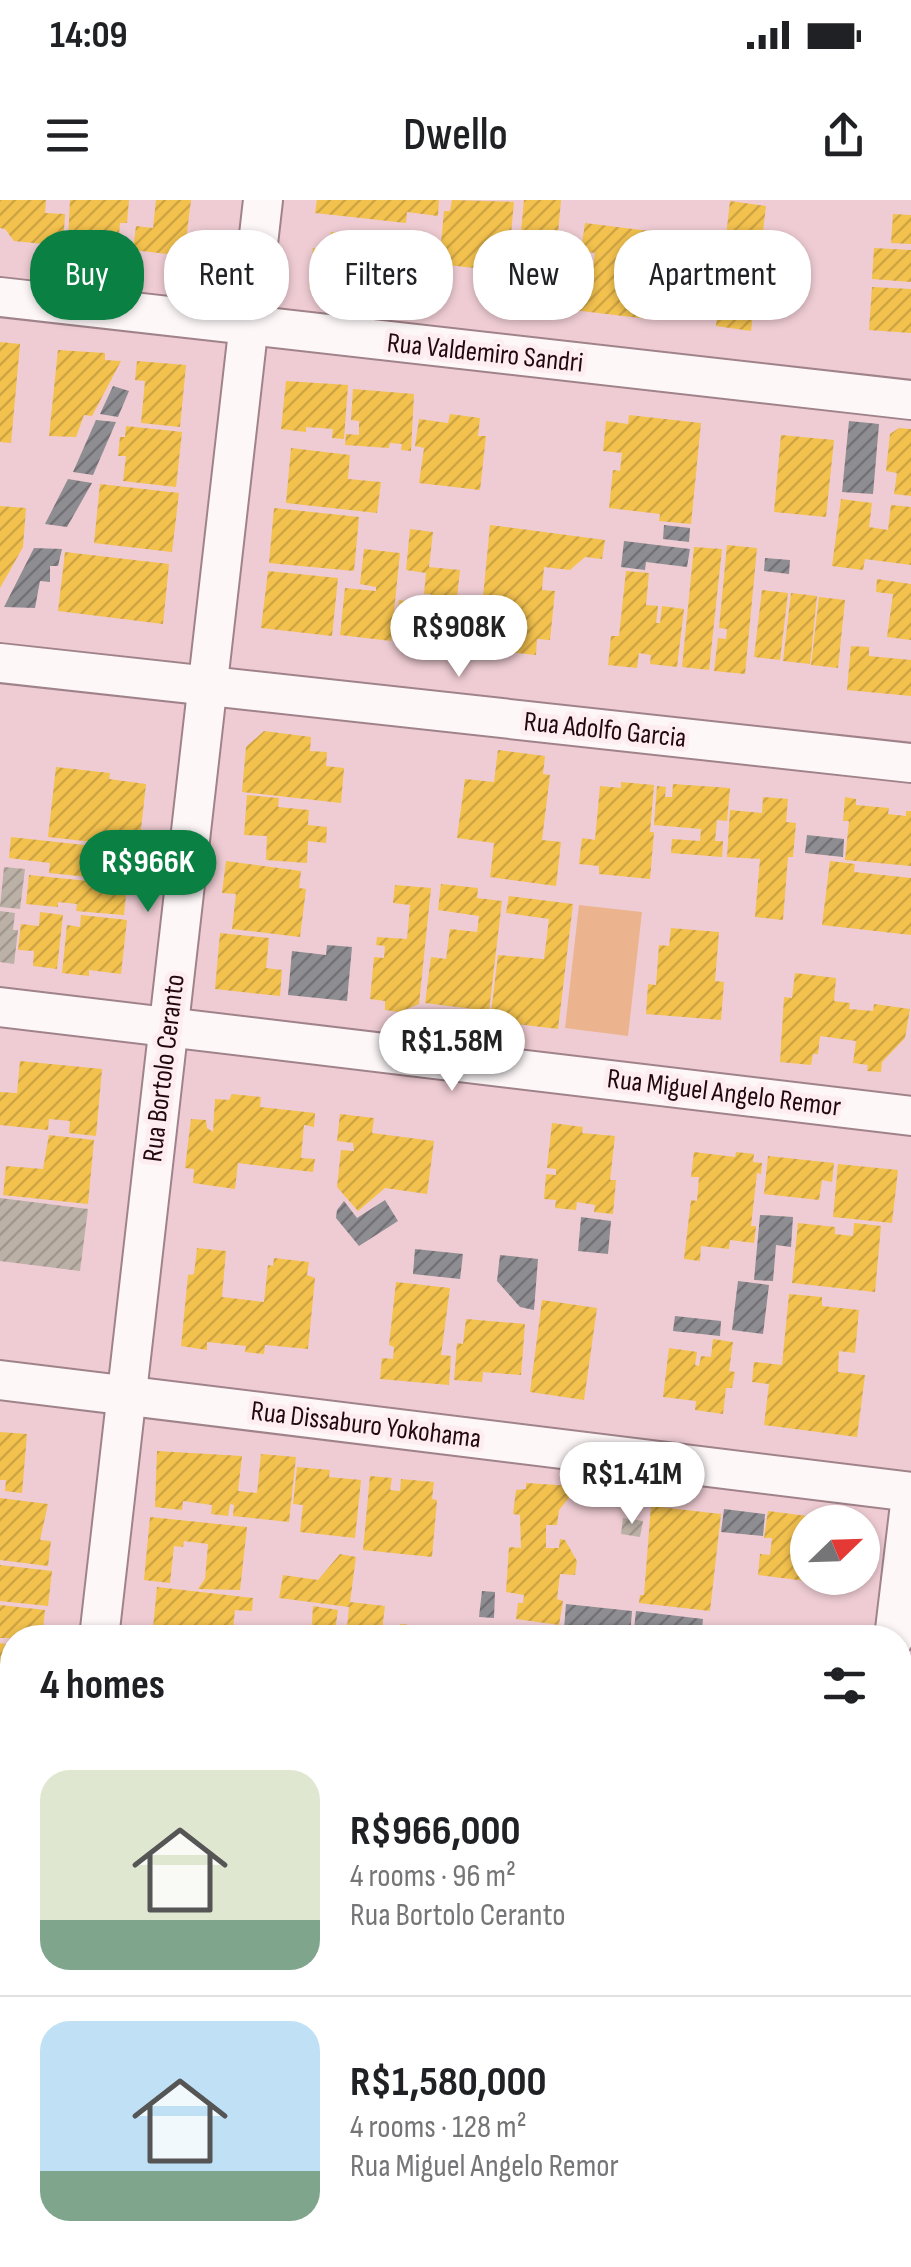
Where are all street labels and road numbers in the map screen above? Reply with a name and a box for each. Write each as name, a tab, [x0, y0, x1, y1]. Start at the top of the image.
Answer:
street label: Rua Valdemiro Sandri	[385, 326, 585, 380]
street label: Rua Adolfo Garcia	[522, 705, 688, 755]
street label: Rua Bortolo Ceranto	[136, 972, 192, 1164]
street label: Rua Miguel Angelo Remor	[605, 1062, 843, 1124]
street label: Rua Dissaburo Yokohama	[249, 1395, 483, 1455]

